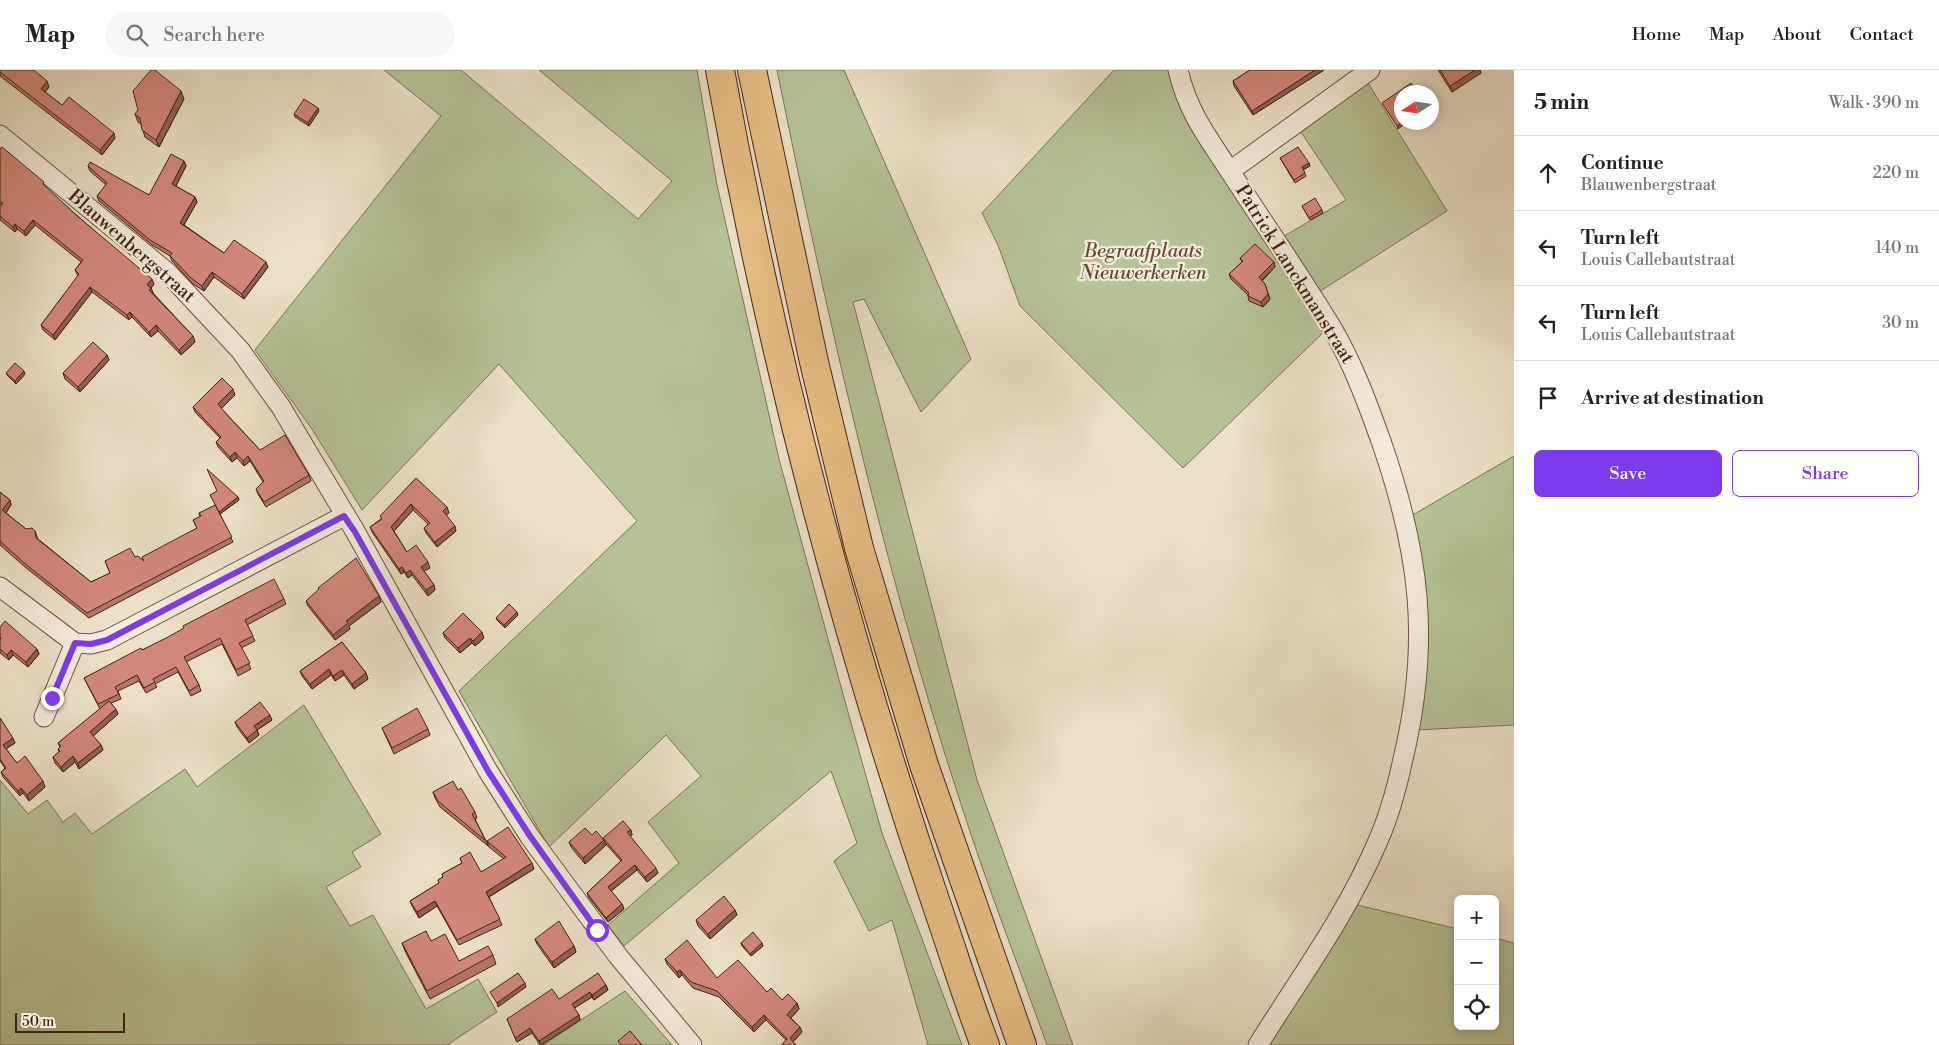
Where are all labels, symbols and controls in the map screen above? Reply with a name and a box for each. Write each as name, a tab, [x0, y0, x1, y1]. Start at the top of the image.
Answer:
search box	[105, 12, 455, 57]
text: Map	[25, 20, 75, 50]
icon: search	[123, 21, 151, 49]
text: Search here	[163, 23, 265, 47]
text: Home	[1632, 23, 1681, 46]
text: Map	[1709, 23, 1745, 46]
text: About	[1773, 23, 1822, 46]
text: Contact	[1850, 23, 1914, 46]
north arrow	[1394, 85, 1439, 130]
text: 5 min	[1534, 90, 1589, 116]
text: Walk · 390 m	[1829, 93, 1919, 113]
text: Continue	[1581, 151, 1664, 175]
icon: ahead	[1534, 159, 1562, 187]
text: 220 m	[1873, 163, 1919, 183]
text: Blauwenbergstraat	[1581, 175, 1717, 195]
street label: Patrick Lanckmanstraat	[1230, 180, 1360, 368]
street label: Blauwenbergstraat	[63, 184, 201, 308]
text: Turn left	[1581, 226, 1660, 250]
icon: left	[1534, 234, 1562, 262]
text: 140 m	[1875, 238, 1919, 258]
park label: Begraafplaats Nieuwerkerken	[1078, 239, 1207, 285]
text: Louis Callebautstraat	[1581, 250, 1735, 270]
text: Turn left	[1581, 301, 1660, 325]
icon: left	[1534, 309, 1562, 337]
text: 30 m	[1882, 313, 1919, 333]
text: Louis Callebautstraat	[1581, 325, 1735, 345]
icon: arrive	[1534, 384, 1562, 412]
text: Arrive at destination	[1581, 386, 1764, 410]
button: Save	[1534, 450, 1722, 497]
button: Share	[1732, 450, 1919, 497]
route end	[41, 687, 64, 710]
map controls	[1454, 895, 1499, 1030]
button: +	[1454, 895, 1499, 940]
route start	[586, 919, 609, 942]
button: −	[1454, 940, 1499, 985]
button: locate	[1454, 985, 1499, 1030]
scale bar	[15, 1010, 125, 1033]
text: 50 m	[22, 1013, 54, 1031]

